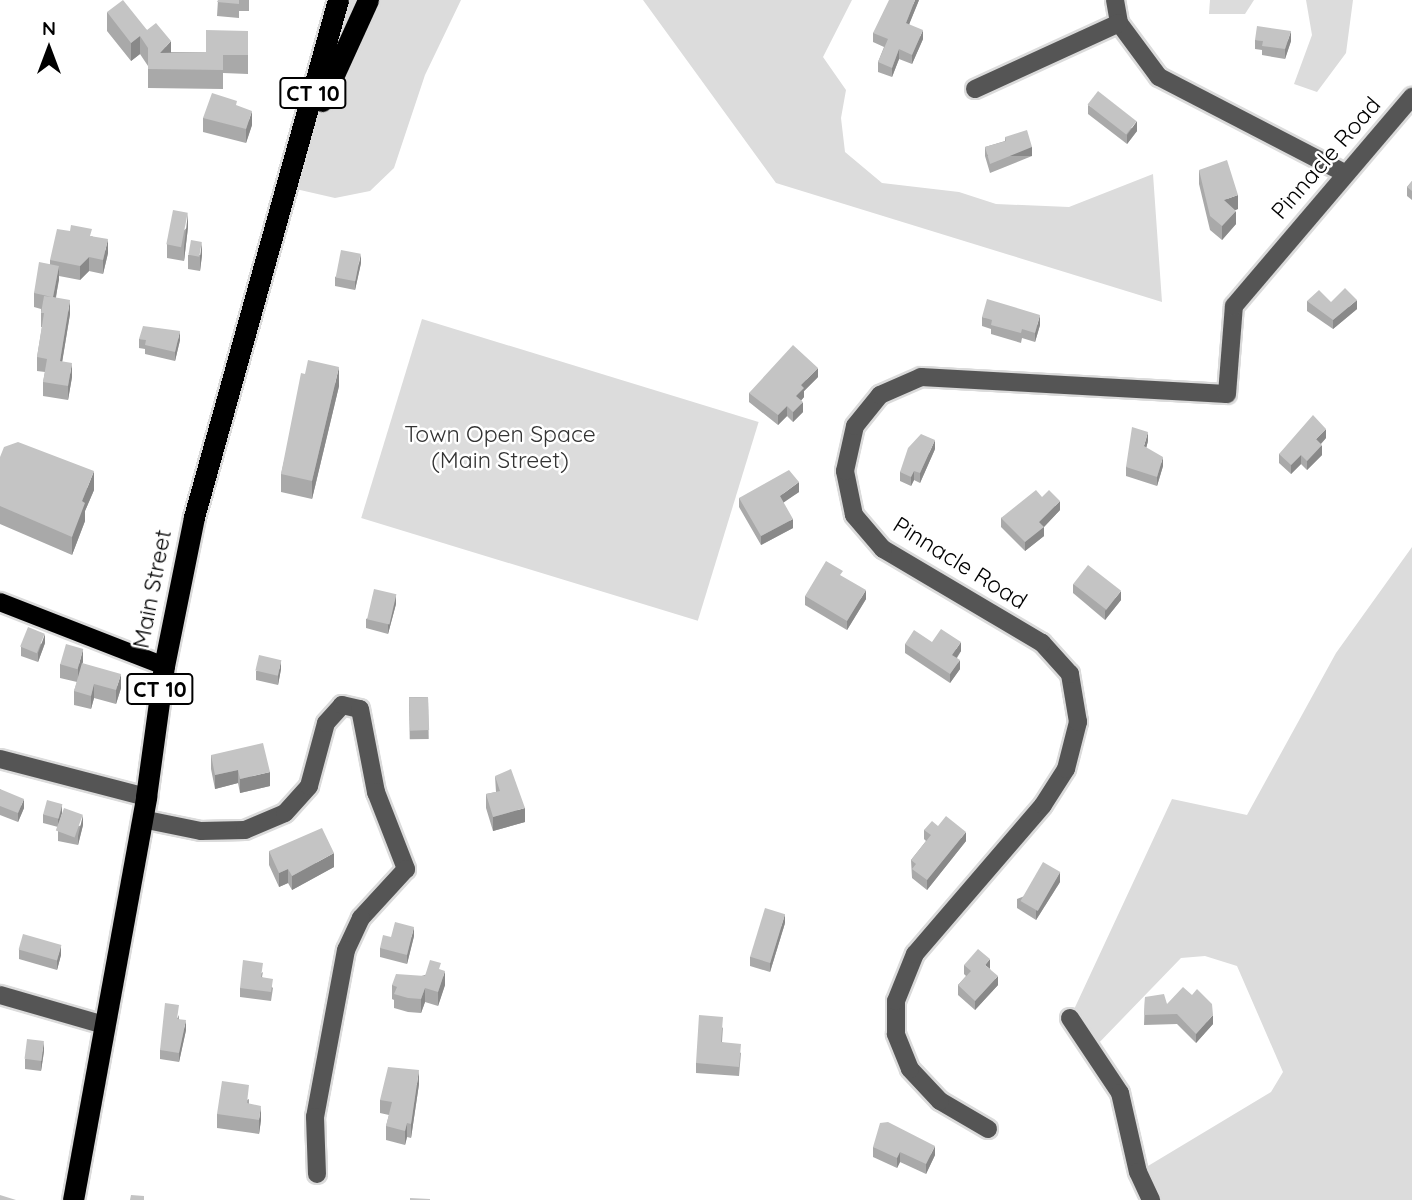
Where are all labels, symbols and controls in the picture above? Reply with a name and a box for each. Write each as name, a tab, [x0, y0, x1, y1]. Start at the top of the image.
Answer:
north arrow	[14, 14, 84, 84]
text: N	[42, 16, 56, 40]
road number: CT 10	[278, 76, 348, 110]
street label: Pinnacle Road	[1266, 91, 1386, 225]
park label: Town Open Space (Main Street)	[404, 420, 596, 474]
street label: Pinnacle Road	[888, 511, 1032, 615]
street label: Main Street	[127, 527, 177, 651]
road number: CT 10	[125, 672, 195, 706]

